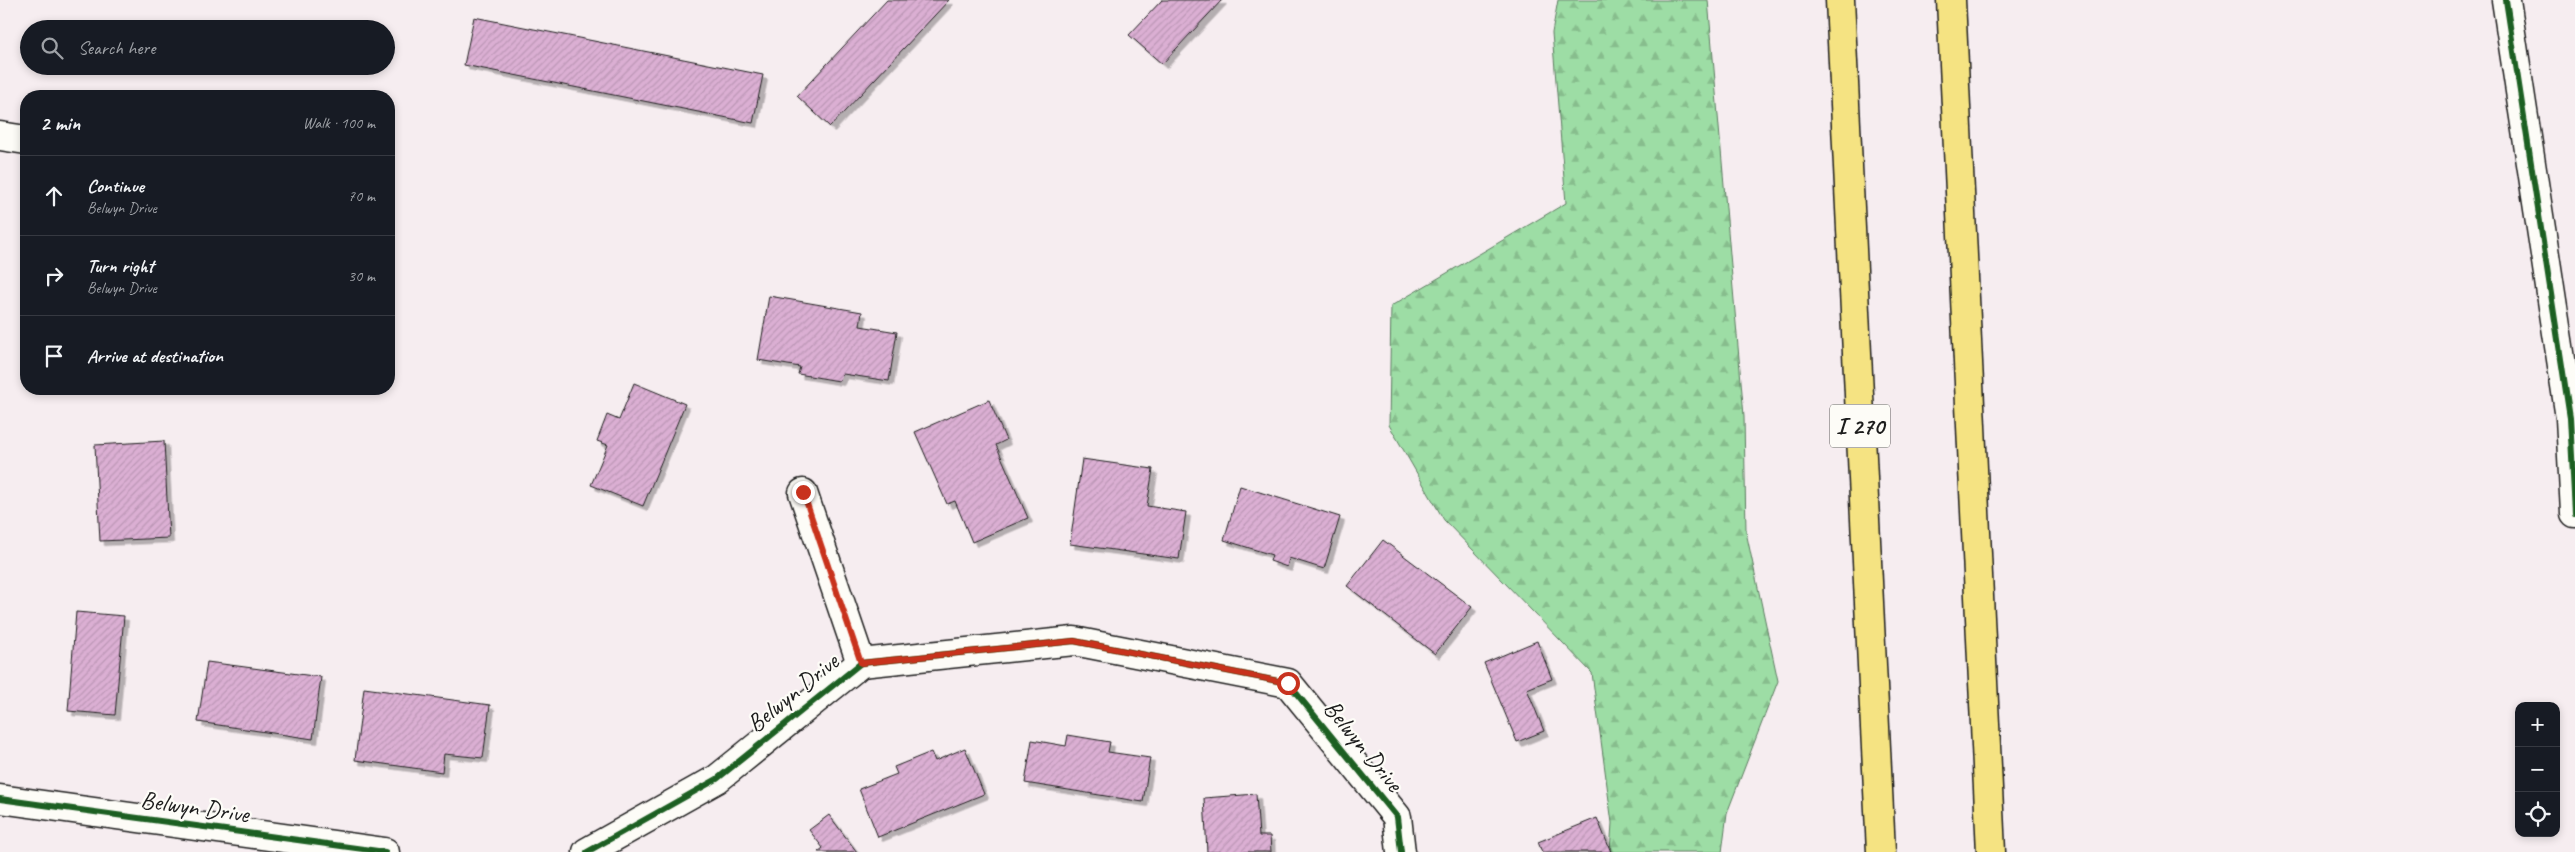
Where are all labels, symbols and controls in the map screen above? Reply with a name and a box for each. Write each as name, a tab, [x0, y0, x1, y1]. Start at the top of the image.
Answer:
search box	[20, 20, 395, 75]
icon: search	[38, 34, 66, 62]
text: Search here	[78, 36, 155, 60]
text: 2 min	[40, 110, 80, 136]
text: Walk · 100 m	[303, 113, 375, 133]
text: Continue	[87, 174, 144, 198]
icon: ahead	[40, 182, 68, 210]
text: 70 m	[348, 186, 375, 206]
text: Belwyn Drive	[87, 198, 157, 218]
text: Turn right	[87, 254, 154, 278]
icon: right	[40, 262, 68, 290]
text: 30 m	[348, 266, 375, 286]
text: Belwyn Drive	[87, 278, 157, 298]
icon: arrive	[40, 342, 68, 370]
text: Arrive at destination	[87, 344, 223, 368]
road number: I 270	[1830, 404, 1890, 448]
route end	[792, 481, 815, 504]
street label: Belwyn Drive	[740, 645, 846, 739]
route start	[1277, 672, 1300, 695]
street label: Belwyn Drive	[1317, 693, 1411, 799]
map controls	[2515, 702, 2560, 837]
button: +	[2515, 702, 2560, 747]
button: −	[2515, 747, 2560, 792]
street label: Belwyn Drive	[139, 784, 253, 831]
button: locate	[2515, 792, 2560, 837]

